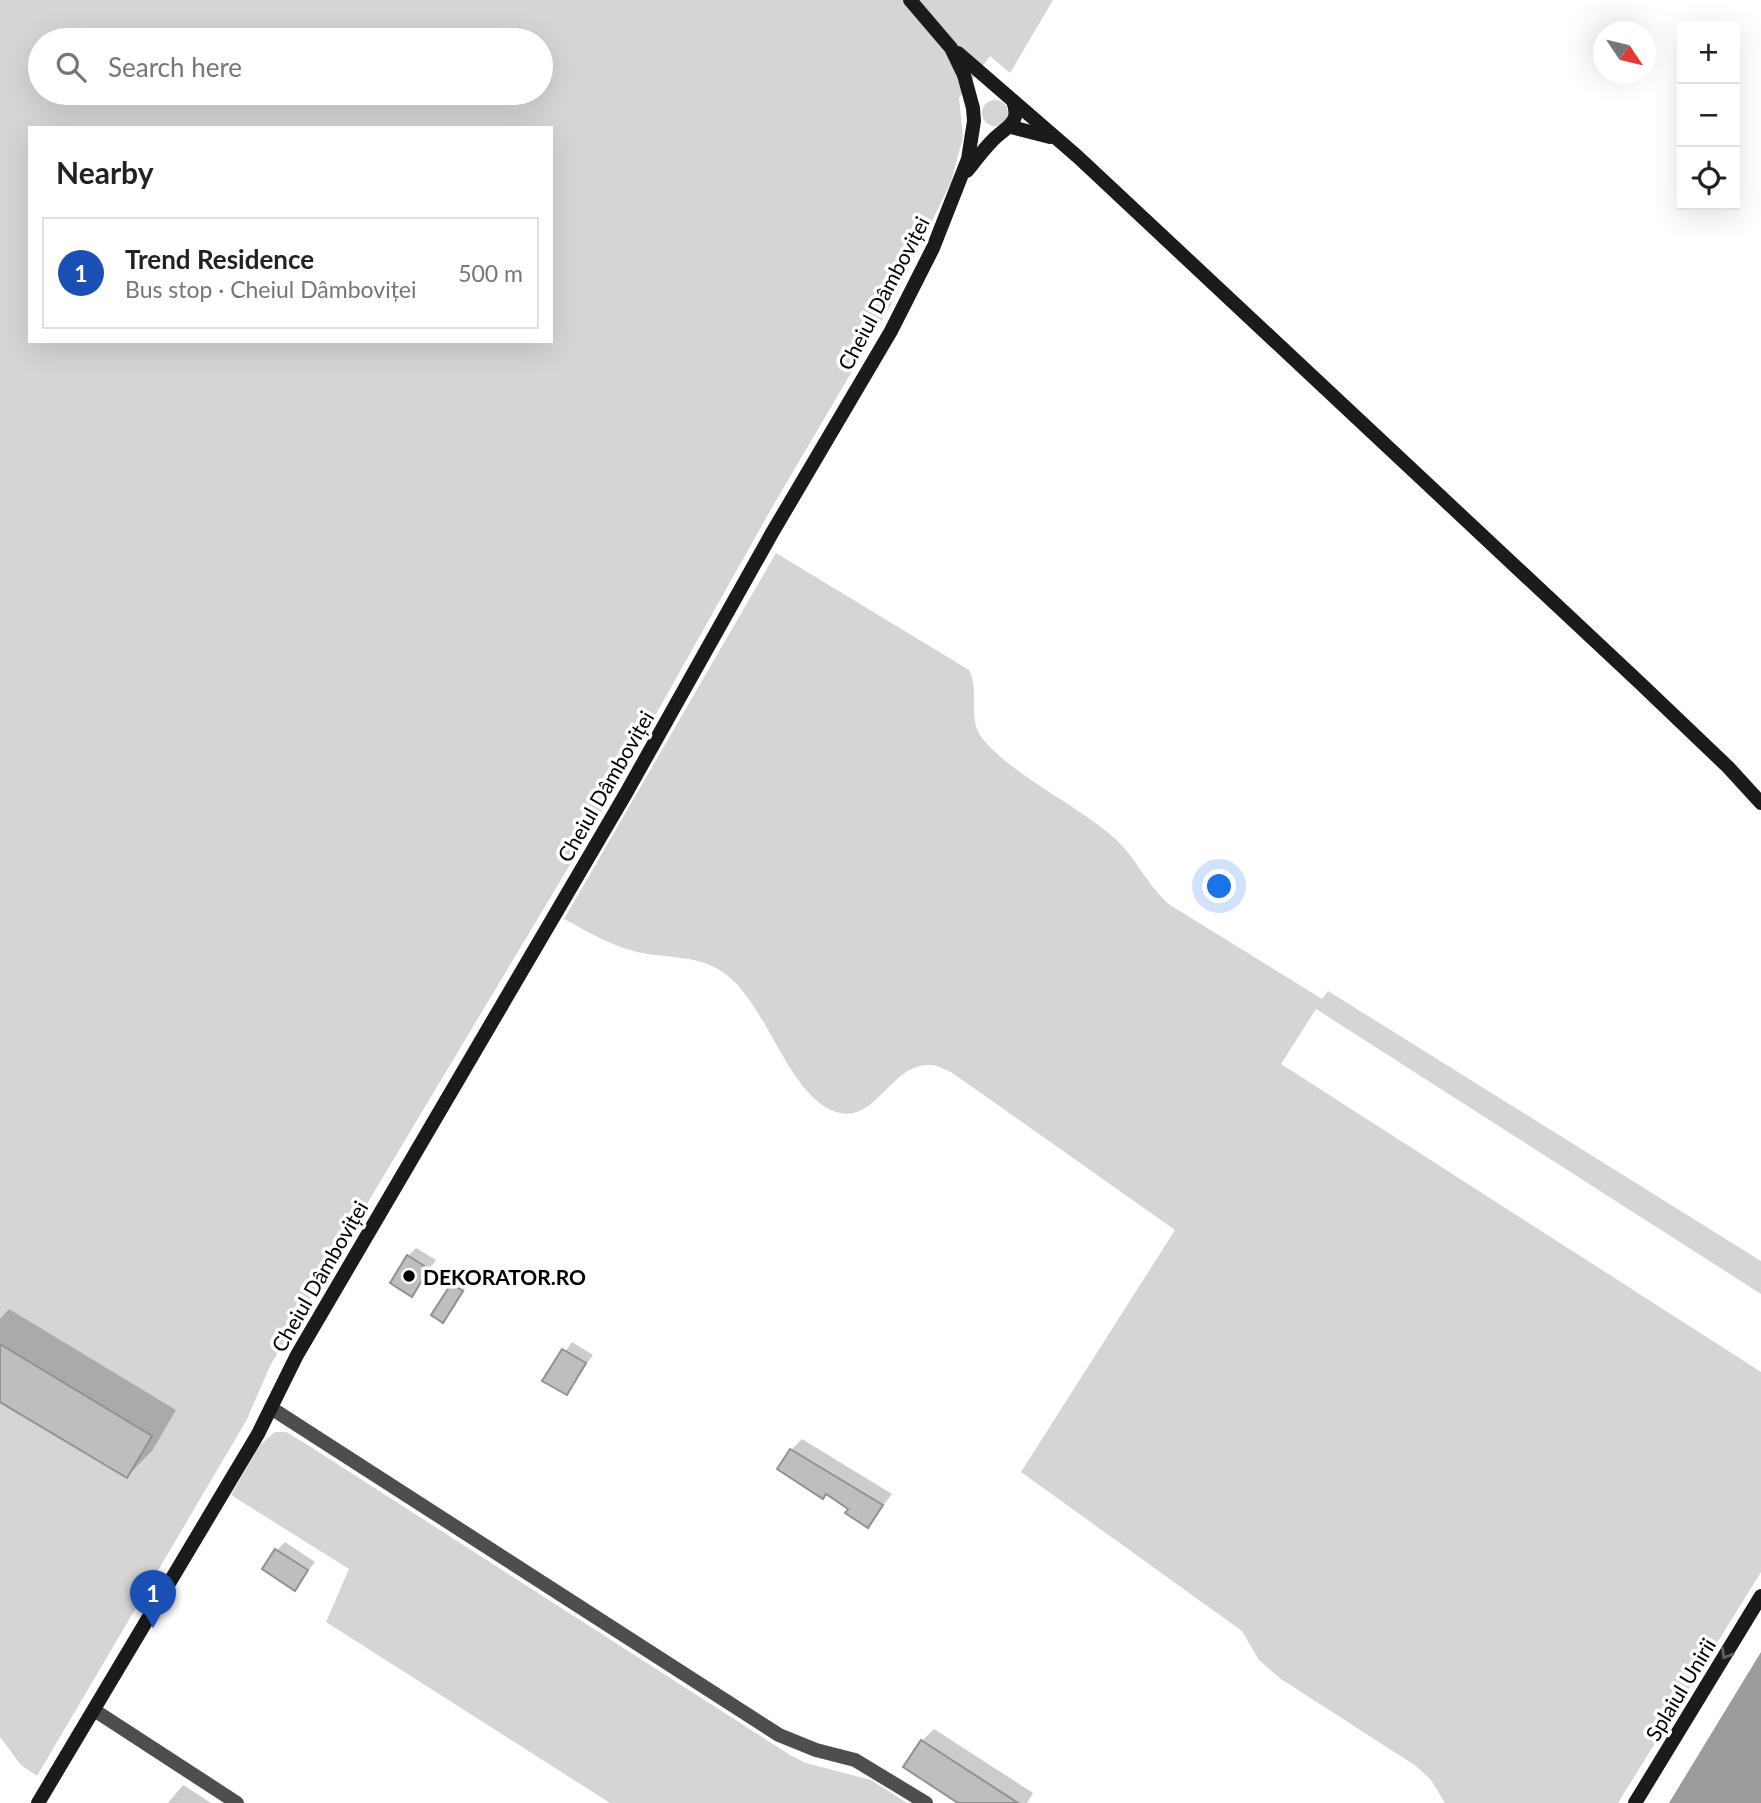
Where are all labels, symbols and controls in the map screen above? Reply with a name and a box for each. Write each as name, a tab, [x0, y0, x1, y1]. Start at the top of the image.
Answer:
north arrow	[1593, 21, 1656, 84]
map controls	[1677, 21, 1740, 210]
button: +	[1677, 21, 1740, 84]
search box	[28, 28, 553, 105]
icon: search	[52, 48, 90, 86]
text: Search here	[108, 51, 242, 83]
button: −	[1677, 84, 1740, 147]
button: locate	[1677, 147, 1740, 210]
text: Nearby	[56, 154, 154, 190]
street label: Cheiul Dâmboviței	[832, 212, 934, 374]
text: Trend Residence	[125, 243, 314, 275]
text: 1	[74, 259, 88, 287]
text: 500 m	[458, 259, 523, 287]
text: Bus stop · Cheiul Dâmboviței	[125, 275, 417, 303]
street label: Cheiul Dâmboviței	[552, 706, 658, 866]
your location	[1202, 869, 1236, 903]
street label: Cheiul Dâmboviței	[266, 1196, 372, 1356]
place label: DEKORATOR.RO	[423, 1264, 586, 1289]
marker: DEKORATOR.RO	[401, 1268, 417, 1284]
pin: 1	[130, 1570, 176, 1628]
street label: Splaiul Unirii	[1640, 1633, 1720, 1745]
one-way arrow	[1721, 1647, 1734, 1660]

